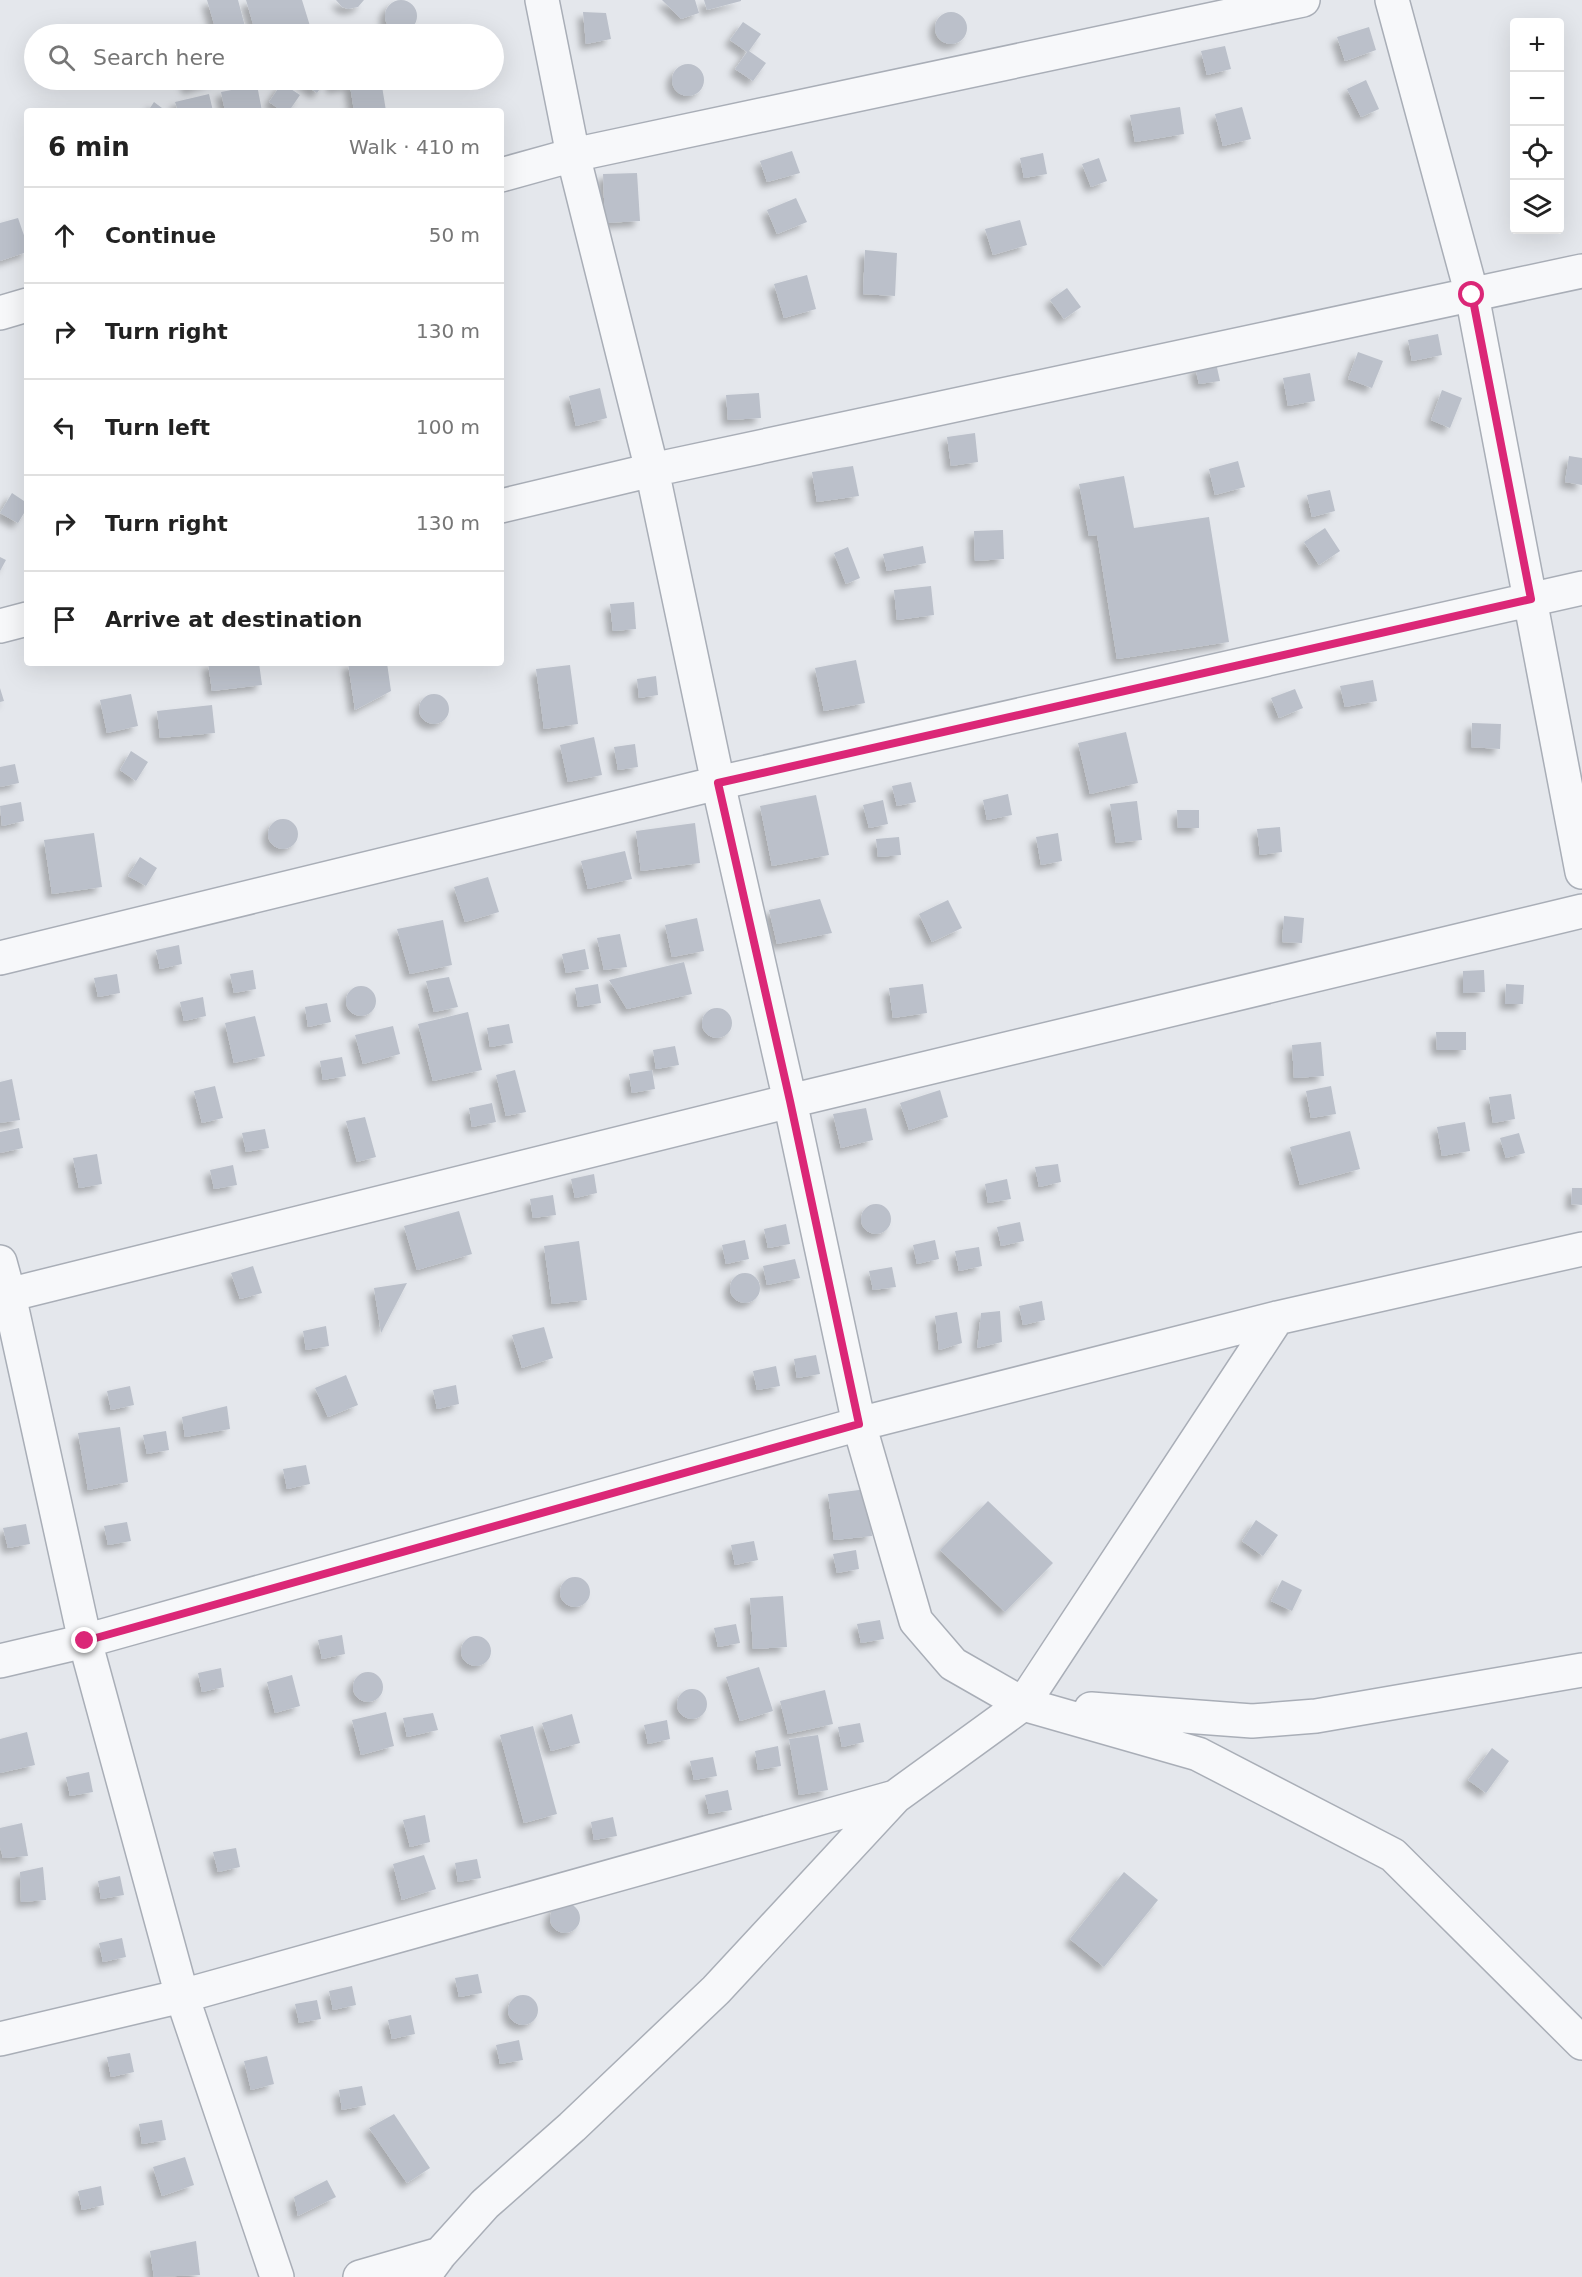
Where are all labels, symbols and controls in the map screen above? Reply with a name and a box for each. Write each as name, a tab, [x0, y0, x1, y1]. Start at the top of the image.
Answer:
map controls	[1510, 18, 1564, 234]
button: +	[1510, 18, 1564, 72]
search box	[24, 24, 504, 90]
icon: search	[45, 41, 78, 74]
text: Search here	[93, 45, 225, 70]
button: −	[1510, 72, 1564, 126]
button: locate	[1510, 126, 1564, 180]
text: 6 min	[48, 132, 130, 162]
text: Walk · 410 m	[349, 135, 480, 159]
button: layers	[1510, 180, 1564, 234]
icon: ahead	[48, 219, 81, 252]
text: Continue	[105, 223, 216, 248]
text: 50 m	[429, 223, 480, 247]
route start	[1458, 281, 1484, 307]
icon: right	[48, 315, 81, 348]
text: Turn right	[105, 319, 228, 344]
text: 130 m	[416, 319, 480, 343]
icon: left	[48, 411, 81, 444]
text: Turn left	[105, 415, 210, 440]
text: 100 m	[416, 415, 480, 439]
icon: right	[48, 507, 81, 540]
text: Turn right	[105, 511, 228, 536]
text: 130 m	[416, 511, 480, 535]
icon: arrive	[48, 603, 81, 636]
text: Arrive at destination	[105, 607, 362, 632]
route end	[71, 1627, 97, 1653]

